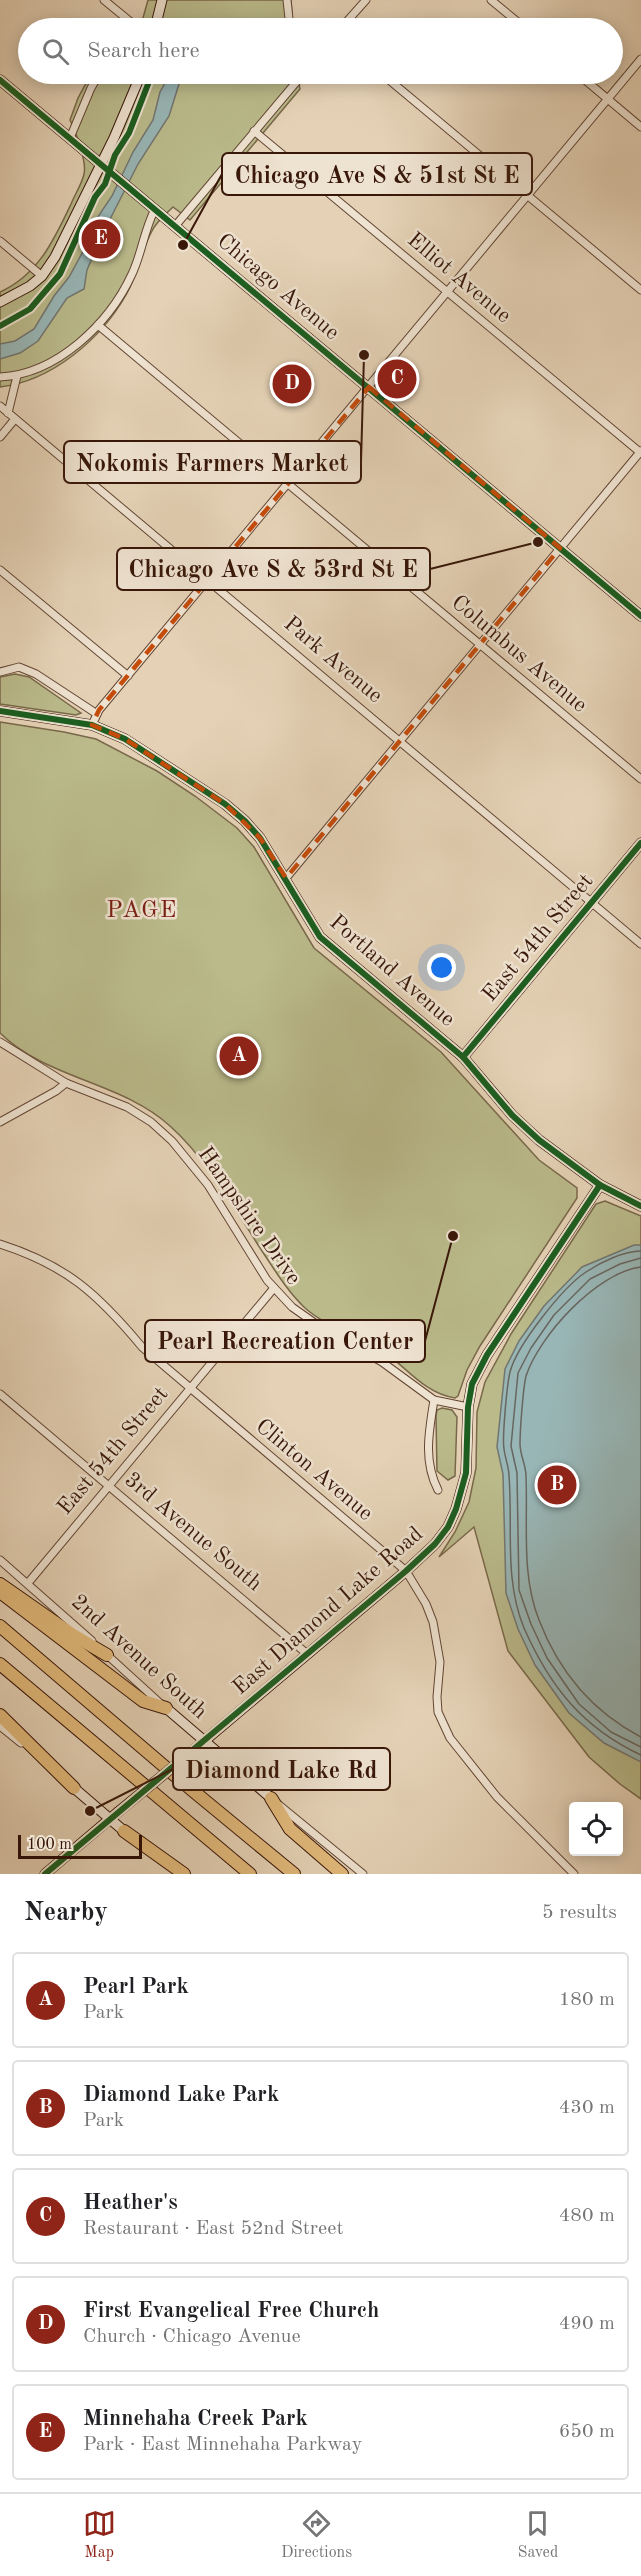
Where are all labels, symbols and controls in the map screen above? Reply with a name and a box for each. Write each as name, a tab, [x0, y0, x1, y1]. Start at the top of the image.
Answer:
search box	[18, 18, 623, 84]
icon: search	[39, 35, 72, 68]
text: Search here	[87, 40, 200, 62]
callout: Chicago Ave S & 51st St E	[222, 153, 532, 195]
text: Chicago Ave S & 51st St E	[234, 164, 520, 189]
pin: E	[82, 216, 120, 262]
street label: Elliot Avenue	[403, 229, 515, 327]
street label: Chicago Avenue	[213, 230, 343, 344]
pin: C	[378, 356, 416, 401]
pin: D	[272, 362, 312, 406]
callout: Nokomis Farmers Market	[64, 441, 361, 483]
text: Nokomis Farmers Market	[76, 453, 349, 477]
callout: Chicago Ave S & 53rd St E	[117, 548, 430, 590]
text: Chicago Ave S & 53rd St E	[128, 558, 418, 583]
street label: Columbus Avenue	[447, 591, 591, 717]
street label: Park Avenue	[279, 613, 387, 707]
street label: East 54th Street	[478, 870, 598, 1006]
district label: PAGE	[106, 899, 178, 923]
street label: Portland Avenue	[325, 911, 459, 1031]
your location	[427, 953, 456, 982]
pin: A	[220, 1034, 258, 1078]
street label: Hampshire Drive	[193, 1143, 305, 1289]
callout: Pearl Recreation Center	[145, 1320, 425, 1362]
text: Pearl Recreation Center	[157, 1331, 413, 1355]
street label: East 54th Street	[53, 1383, 173, 1519]
street label: Clinton Avenue	[251, 1415, 377, 1525]
pin: B	[538, 1462, 576, 1508]
street label: 3rd Avenue South	[120, 1468, 266, 1596]
street label: East Diamond Lake Road	[229, 1523, 427, 1699]
street label: 2nd Avenue South	[67, 1591, 211, 1724]
callout: Diamond Lake Rd	[173, 1748, 390, 1790]
text: Diamond Lake Rd	[185, 1760, 377, 1784]
map controls	[569, 1802, 623, 1856]
button: locate	[569, 1802, 623, 1856]
scale bar	[18, 1832, 142, 1860]
text: 100 m	[27, 1837, 72, 1853]
text: Nearby	[24, 1900, 108, 1926]
text: 5 results	[542, 1903, 617, 1923]
text: Pearl Park	[83, 1976, 189, 1998]
text: A	[38, 1990, 53, 2010]
text: 180 m	[559, 1990, 615, 2010]
text: Park	[83, 2003, 124, 2023]
text: Diamond Lake Park	[83, 2084, 279, 2106]
text: B	[38, 2098, 53, 2118]
text: 430 m	[559, 2098, 615, 2118]
text: Park	[83, 2111, 124, 2131]
text: Heather's	[83, 2192, 178, 2214]
text: C	[39, 2206, 52, 2226]
text: 480 m	[559, 2206, 615, 2226]
text: Restaurant · East 52nd Street	[83, 2219, 343, 2239]
text: First Evangelical Free Church	[83, 2300, 379, 2322]
text: D	[38, 2314, 53, 2334]
text: 490 m	[559, 2314, 615, 2334]
text: Church · Chicago Avenue	[83, 2327, 301, 2347]
text: Minnehaha Creek Park	[83, 2408, 308, 2430]
text: E	[39, 2422, 52, 2442]
text: 650 m	[559, 2422, 615, 2442]
text: Park · East Minnehaha Parkway	[83, 2435, 362, 2455]
tab: Map	[83, 2507, 116, 2563]
tab: Directions	[281, 2507, 352, 2563]
tab: Saved	[518, 2507, 558, 2563]

